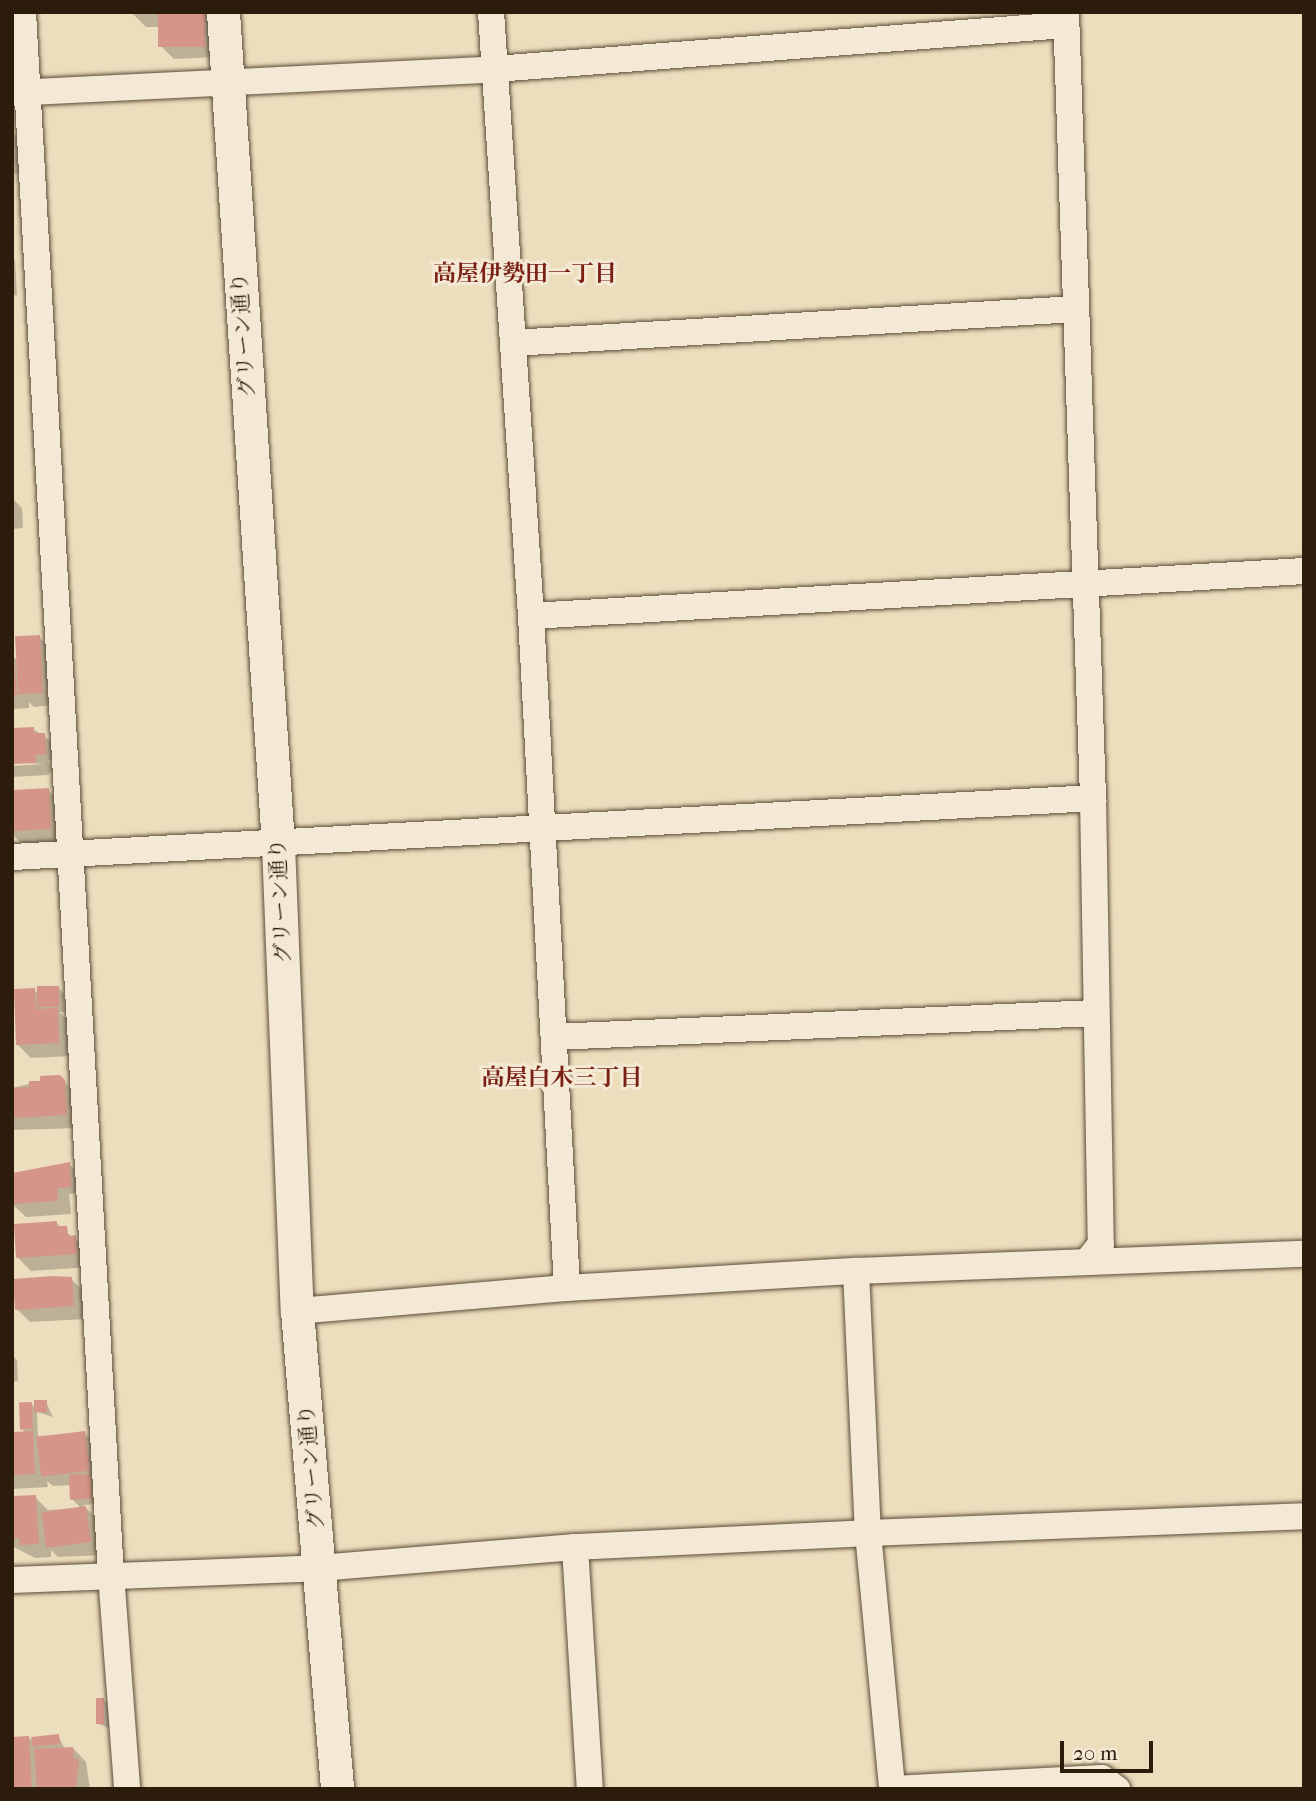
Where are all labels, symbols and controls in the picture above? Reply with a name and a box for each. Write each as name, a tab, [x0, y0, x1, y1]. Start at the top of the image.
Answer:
district label: 高屋伊勢田一丁目	[433, 260, 617, 288]
street label: グリーン通り	[226, 271, 260, 399]
street label: グリーン通り	[264, 837, 296, 965]
district label: 高屋白木三丁目	[482, 1064, 642, 1092]
street label: グリーン通り	[293, 1403, 329, 1531]
scale bar	[1064, 1728, 1157, 1772]
text: 20 m	[1073, 1741, 1117, 1765]

